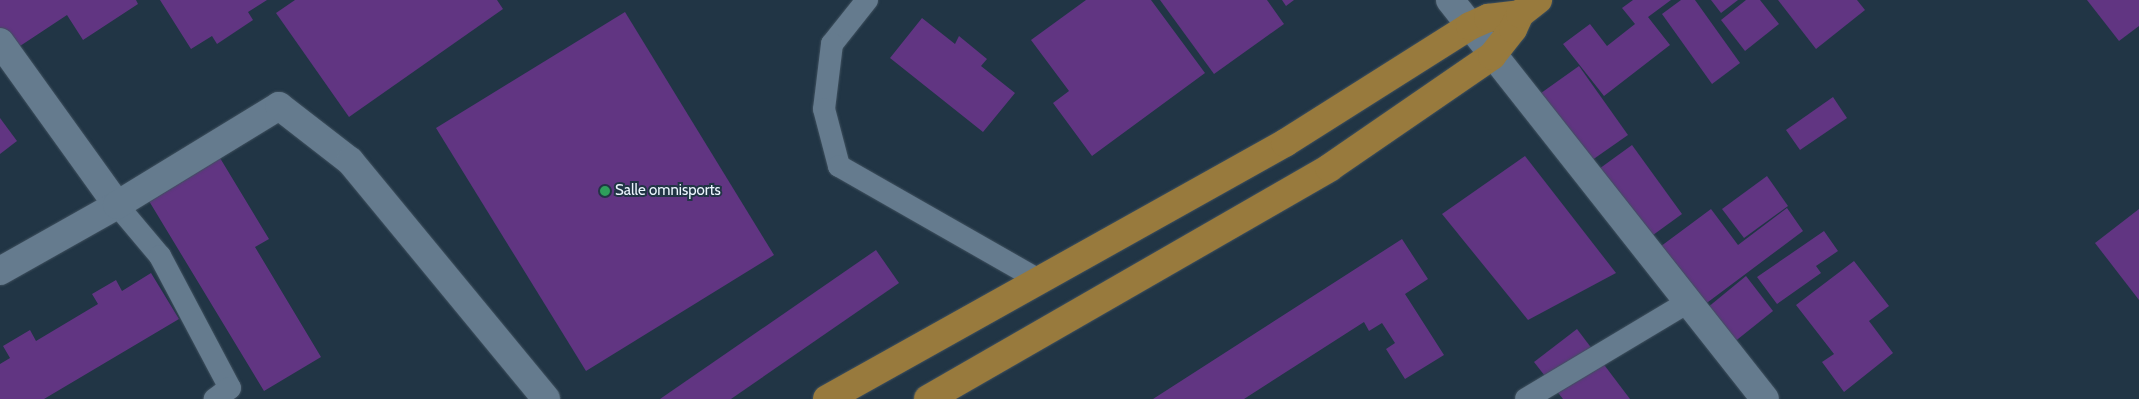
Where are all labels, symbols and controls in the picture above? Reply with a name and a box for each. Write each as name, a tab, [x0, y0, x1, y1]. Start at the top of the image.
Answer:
place label: Salle omnisports	[615, 182, 721, 200]
marker: Salle omnisports	[599, 185, 611, 197]

